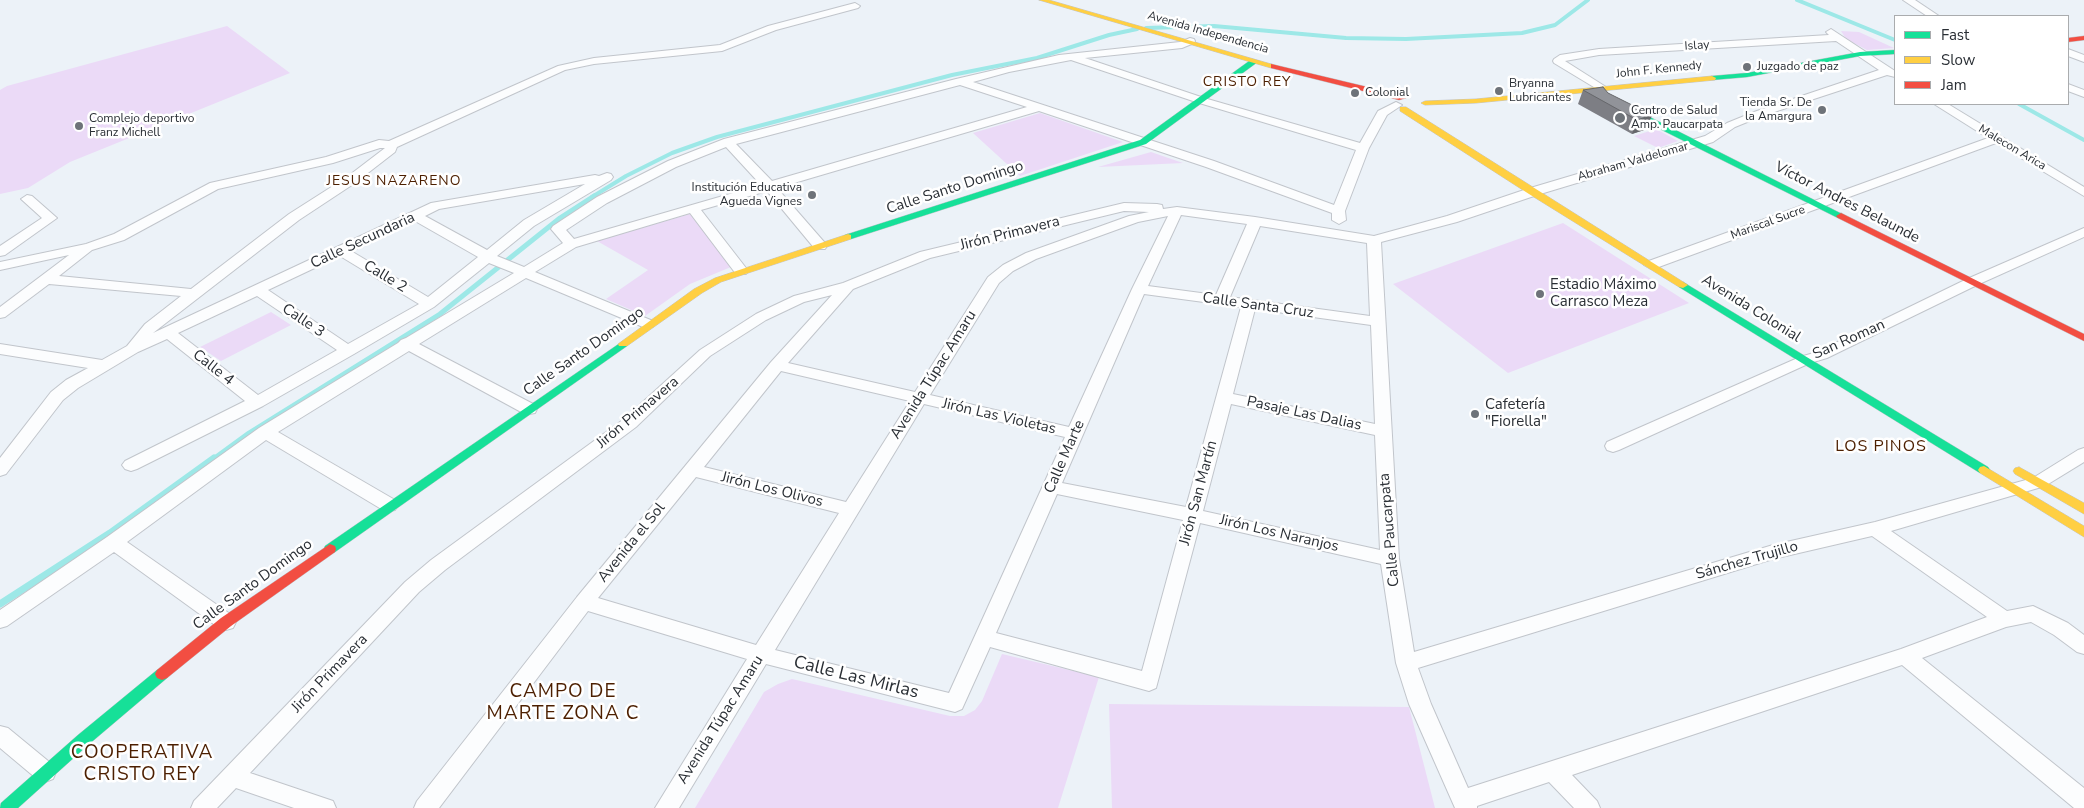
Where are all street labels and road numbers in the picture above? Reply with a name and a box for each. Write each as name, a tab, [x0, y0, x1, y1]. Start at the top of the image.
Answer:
street label: Avenida Independencia	[1146, 9, 1270, 57]
street label: Islay	[1684, 38, 1710, 54]
street label: John F. Kennedy	[1615, 58, 1703, 82]
street label: Malecon Arica	[1976, 122, 2048, 174]
street label: Abraham Valdelomar	[1576, 139, 1690, 185]
street label: Calle Santo Domingo	[884, 157, 1026, 219]
street label: Víctor Andres Belaunde	[1772, 159, 1922, 247]
street label: Mariscal Sucre	[1729, 203, 1807, 243]
street label: Calle Secundaria	[308, 209, 418, 273]
street label: Jirón Primavera	[958, 213, 1062, 255]
street label: Calle 2	[360, 257, 410, 297]
street label: Avenida Colonial	[1698, 271, 1804, 347]
street label: Calle Santa Cruz	[1201, 289, 1315, 323]
street label: Calle 3	[278, 300, 328, 342]
street label: Calle Santo Domingo	[520, 304, 648, 400]
street label: Avenida Túpac Amaru	[887, 307, 981, 443]
street label: San Roman	[1810, 316, 1888, 364]
street label: Calle 4	[189, 346, 237, 390]
street label: Jirón Primavera	[593, 373, 683, 453]
street label: Pasaje Las Dalias	[1245, 393, 1363, 435]
street label: Jirón Las Violetas	[940, 395, 1058, 439]
street label: Calle Marte	[1041, 418, 1089, 496]
street label: Jirón San Martín	[1176, 439, 1222, 547]
street label: Jirón Los Olivos	[719, 469, 825, 511]
street label: Calle Paucarpata	[1376, 472, 1404, 588]
street label: Avenida el Sol	[594, 500, 670, 586]
street label: Jirón Los Naranjos	[1218, 512, 1340, 556]
street label: Calle Santo Domingo	[190, 536, 316, 634]
street label: Sánchez Trujillo	[1694, 538, 1800, 584]
street label: Jirón Primavera	[288, 631, 372, 717]
street label: Avenida Túpac Amaru	[674, 652, 768, 788]
street label: Calle Las Mirlas	[791, 652, 921, 704]

